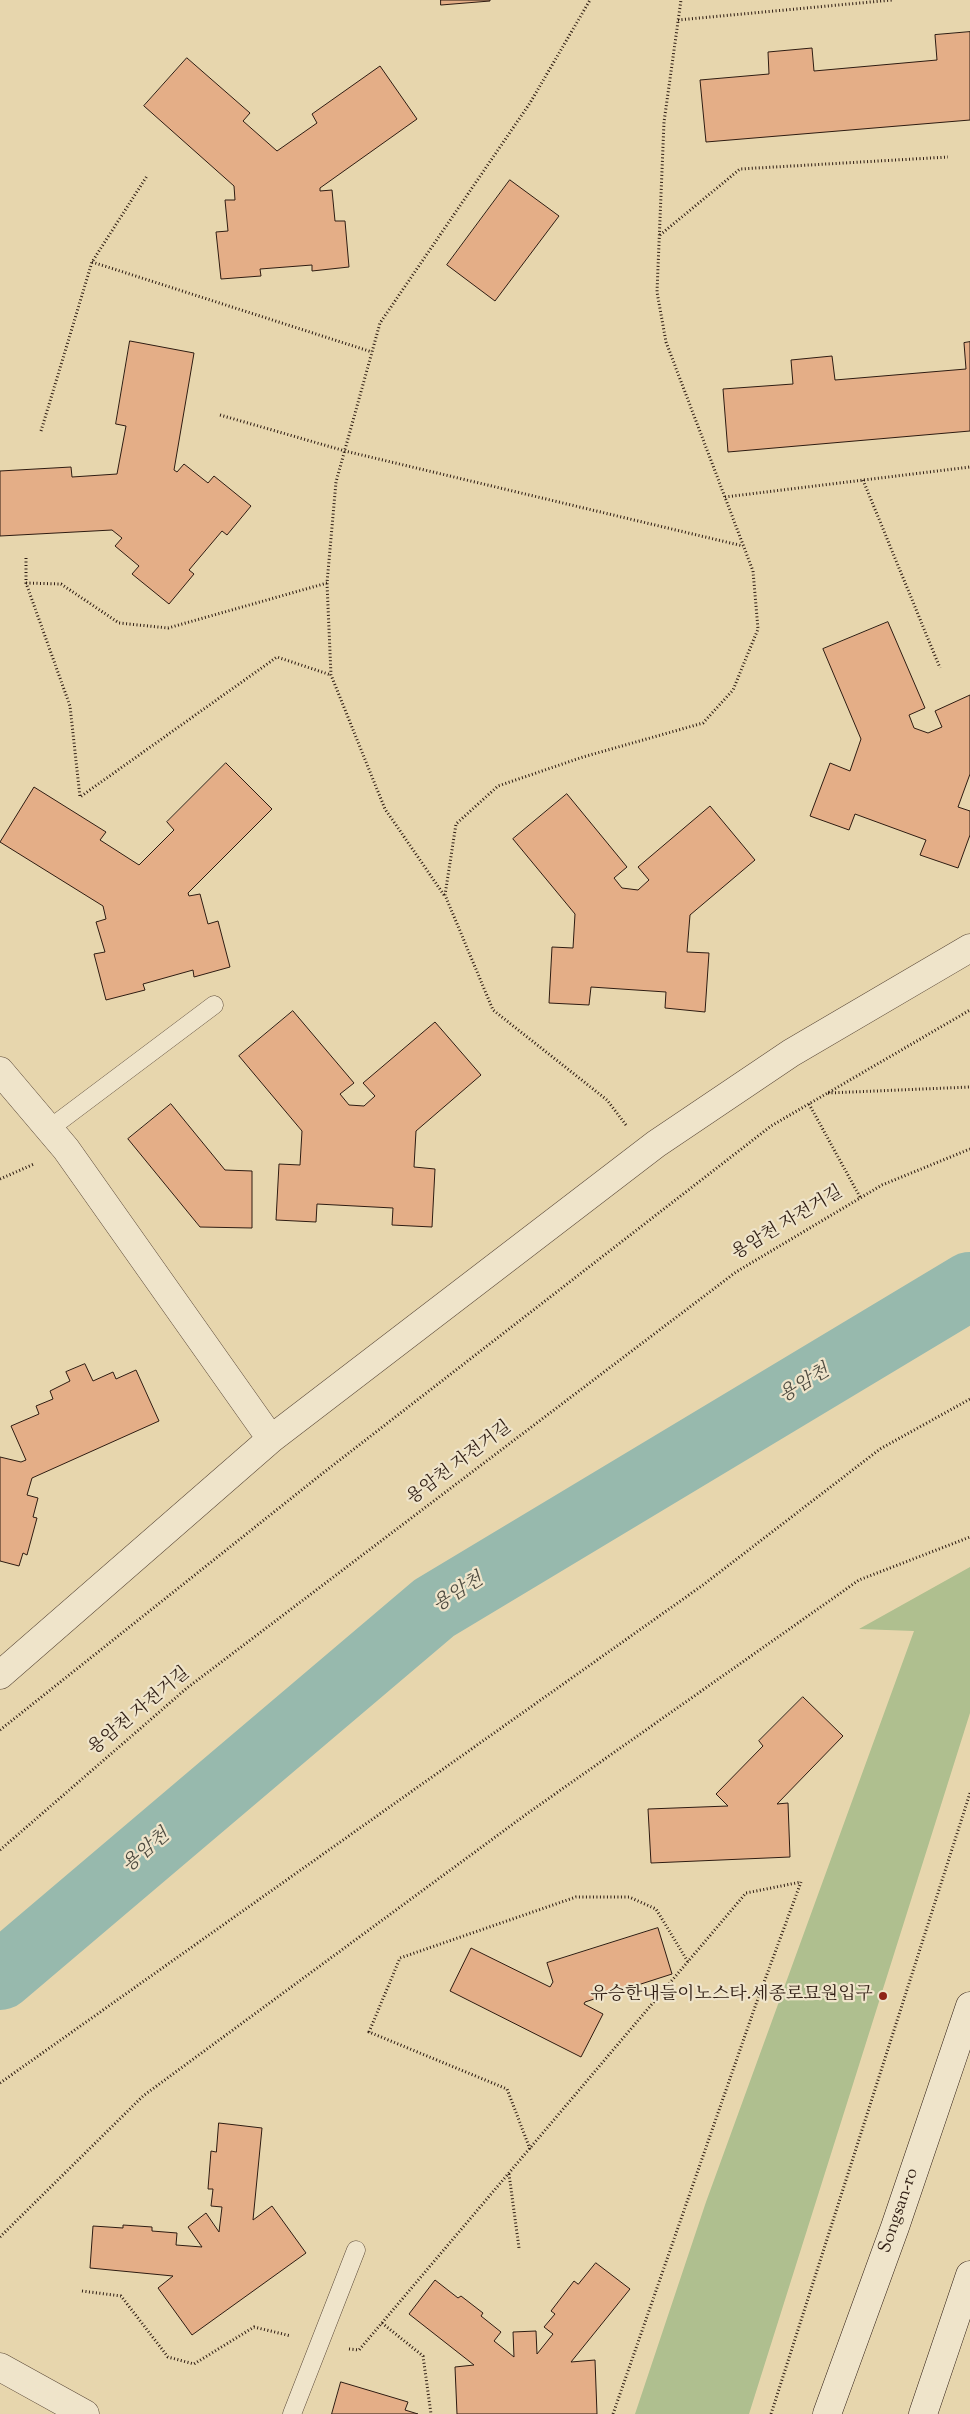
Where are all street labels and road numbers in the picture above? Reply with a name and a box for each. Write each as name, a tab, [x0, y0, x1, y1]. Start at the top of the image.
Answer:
street label: 용암천 자전거길	[729, 1182, 847, 1266]
street label: 용암천 자전거길	[403, 1418, 517, 1510]
street label: 용암천 자전거길	[85, 1663, 195, 1761]
street label: Songsan-ro	[875, 2166, 925, 2256]

